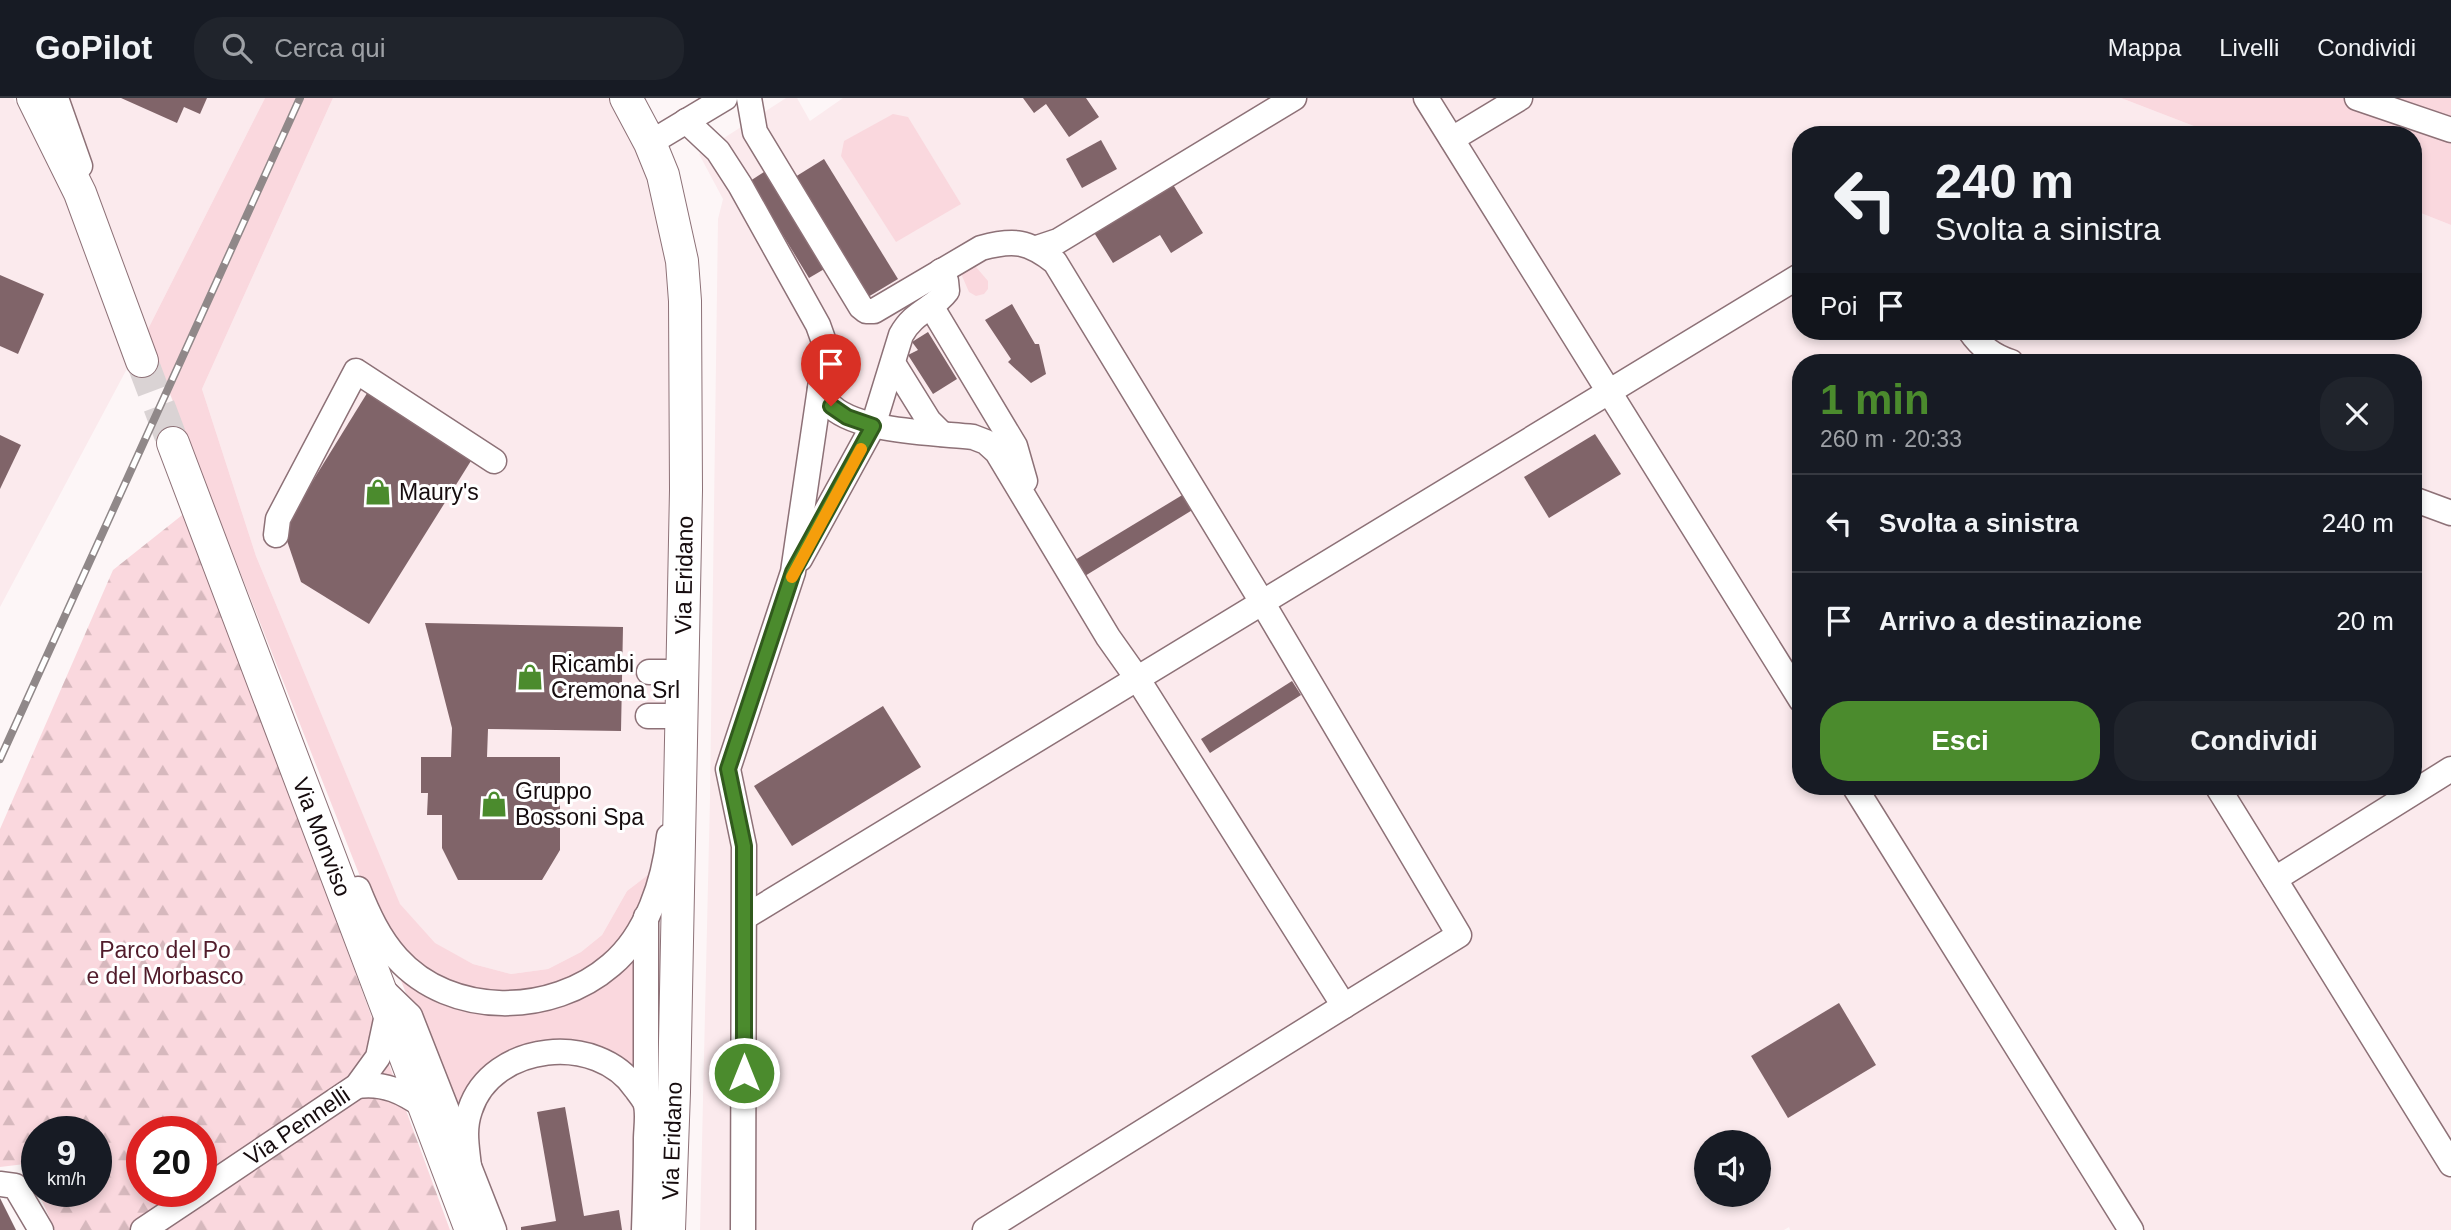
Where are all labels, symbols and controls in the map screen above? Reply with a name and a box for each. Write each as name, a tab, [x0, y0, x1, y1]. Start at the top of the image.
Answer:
search box	[194, 17, 684, 80]
text: GoPilot	[35, 29, 152, 66]
icon: search	[218, 29, 256, 67]
text: Cerca qui	[274, 33, 386, 63]
text: Mappa	[2108, 34, 2181, 61]
text: Livelli	[2219, 34, 2279, 61]
text: Condividi	[2317, 34, 2416, 61]
icon: left	[1820, 154, 1911, 245]
text: 240 m	[1935, 154, 2074, 208]
text: Svolta a sinistra	[1935, 211, 2161, 247]
icon: arrive	[1872, 287, 1910, 325]
text: Poi	[1820, 291, 1858, 321]
pin	[801, 334, 861, 406]
icon: arrive	[812, 345, 850, 383]
text: 1 min	[1820, 376, 1930, 423]
button: close	[2320, 377, 2394, 451]
text: 260 m · 20:33	[1820, 426, 1962, 452]
shop icon: Maury's	[363, 477, 393, 507]
place label: Maury's	[399, 479, 479, 505]
icon: left	[1820, 504, 1858, 542]
text: Svolta a sinistra	[1879, 508, 2078, 538]
text: 240 m	[2322, 508, 2394, 538]
street label: Via Eridano	[670, 516, 698, 634]
icon: arrive	[1820, 602, 1858, 640]
text: Arrivo a destinazione	[1879, 606, 2142, 636]
text: 20 m	[2336, 606, 2394, 636]
place label: Ricambi Cremona Srl	[551, 651, 680, 703]
shop icon: Ricambi Cremona Srl	[515, 662, 545, 692]
button: Esci	[1820, 701, 2100, 781]
button: Condividi	[2114, 701, 2394, 781]
street label: Via Monviso	[287, 774, 357, 900]
place label: Gruppo Bossoni Spa	[515, 778, 644, 830]
shop icon: Gruppo Bossoni Spa	[479, 789, 509, 819]
park label: Parco del Po e del Morbasco	[86, 937, 244, 989]
position arrow	[707, 1036, 781, 1110]
street label: Via Pennelli	[240, 1081, 354, 1171]
street label: Via Eridano	[657, 1081, 687, 1201]
speed limit sign: 20	[126, 1116, 217, 1207]
map controls	[1694, 1130, 1771, 1207]
button: sound	[1694, 1130, 1771, 1207]
text: 9	[57, 1133, 76, 1172]
text: km/h	[47, 1169, 86, 1189]

